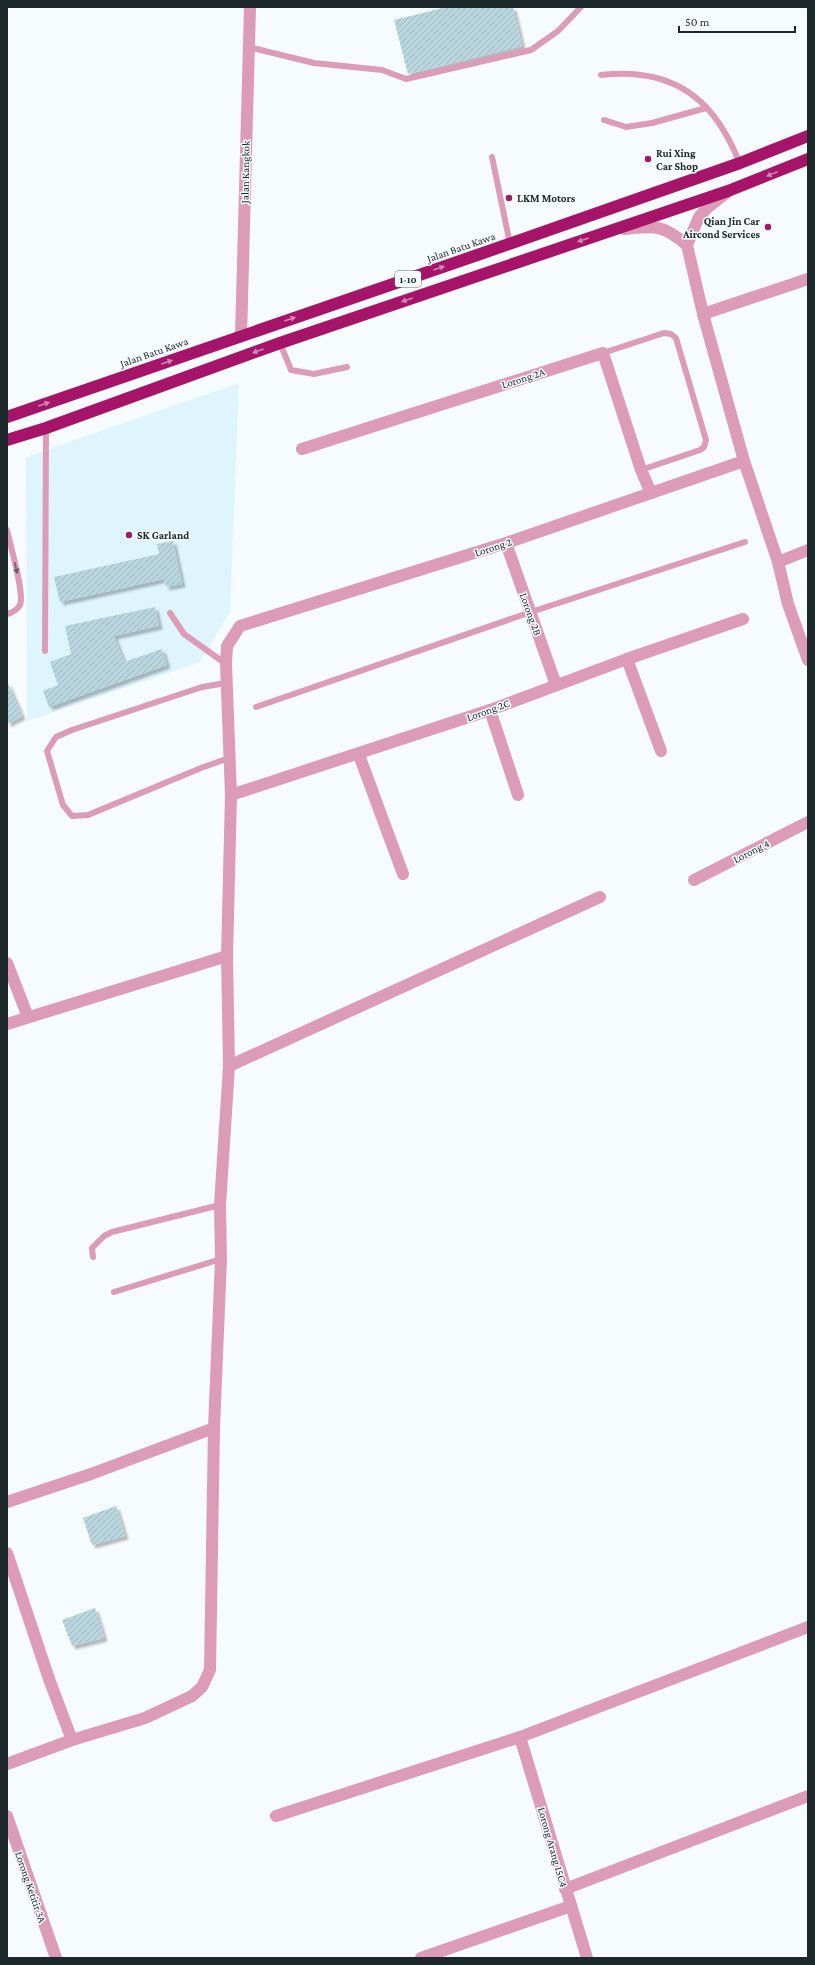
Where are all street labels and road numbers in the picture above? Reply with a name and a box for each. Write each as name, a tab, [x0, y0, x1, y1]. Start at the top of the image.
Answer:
street label: Jalan Kangkok	[238, 140, 253, 204]
street label: Jalan Batu Kawa	[424, 230, 497, 266]
road number: 1-10	[395, 271, 421, 287]
street label: Jalan Batu Kawa	[117, 335, 190, 371]
street label: Lorong 2A	[500, 365, 547, 392]
street label: Lorong 2	[473, 535, 514, 560]
street label: Lorong 2B	[517, 591, 544, 637]
street label: Lorong 2C	[465, 696, 512, 724]
street label: Lorong 4	[731, 837, 772, 866]
street label: Lorong Arang 15C4	[535, 1806, 570, 1889]
street label: Lorong Ketitir 3A	[12, 1850, 49, 1925]

